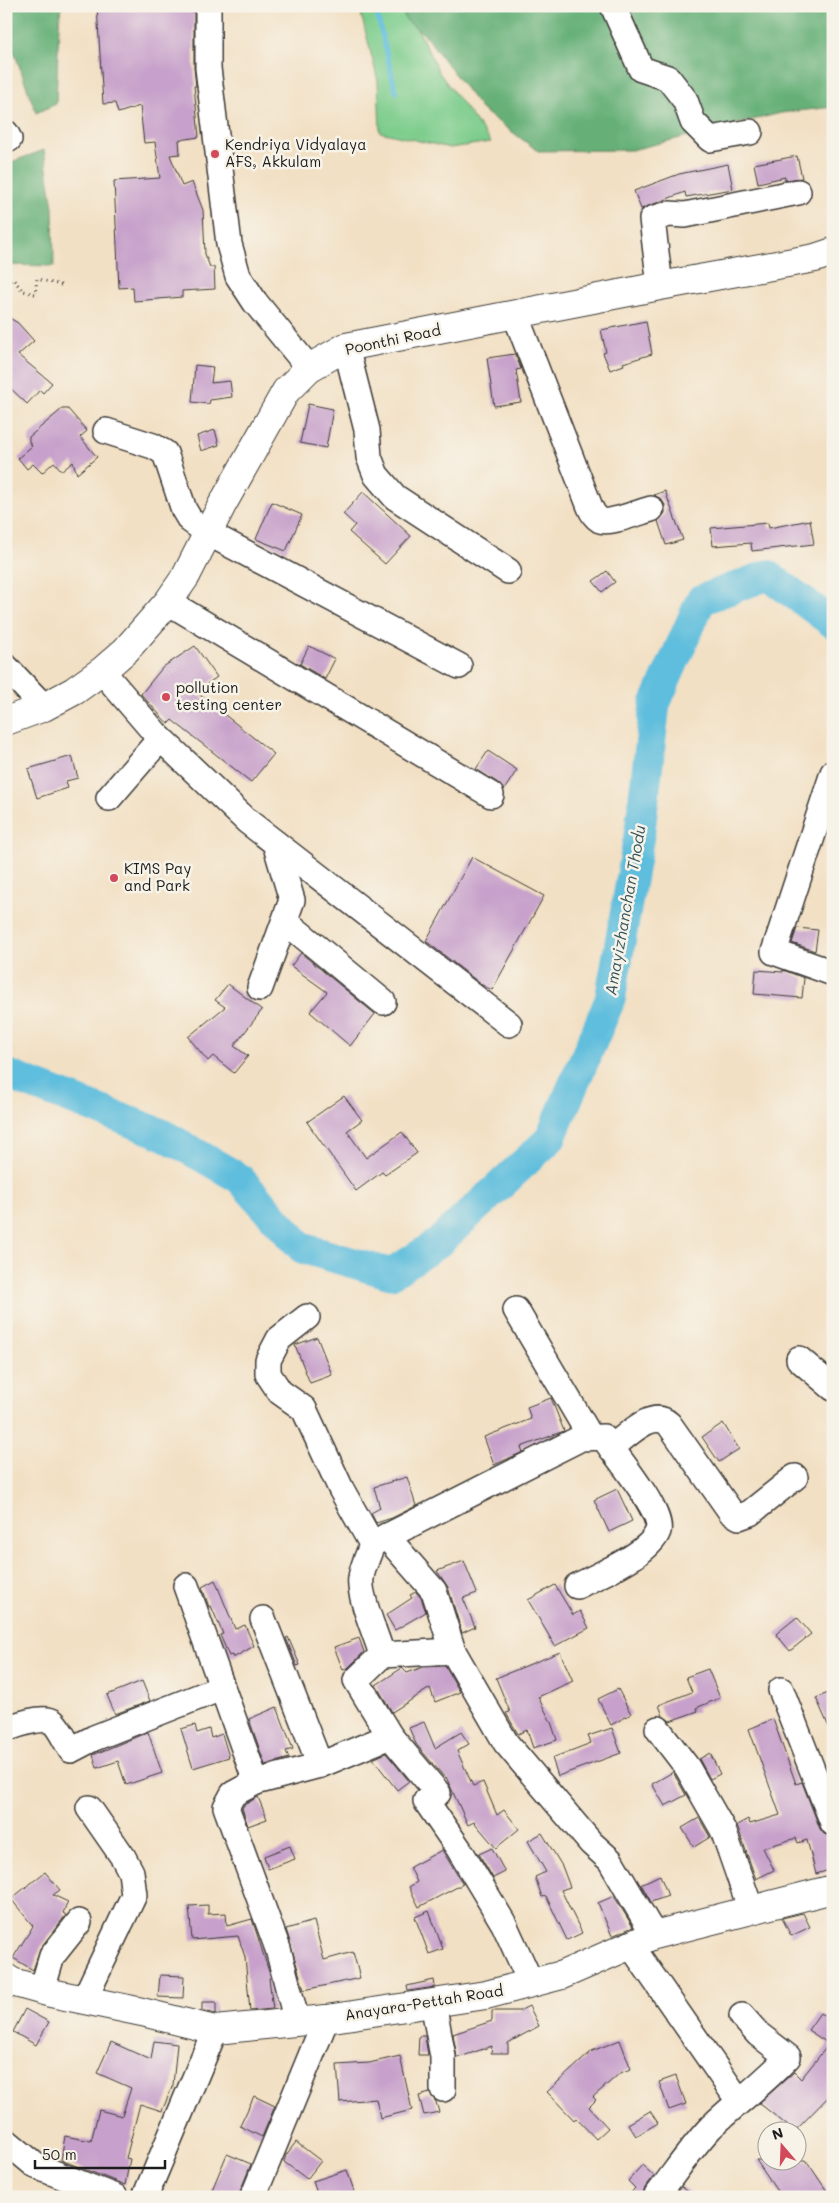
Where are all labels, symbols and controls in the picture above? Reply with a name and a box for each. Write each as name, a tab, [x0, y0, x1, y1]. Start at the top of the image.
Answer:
place label: Kendriya Vidyalaya AFS, Akkulam	[225, 134, 367, 171]
marker: Kendriya Vidyalaya AFS, Akkulam	[209, 148, 221, 160]
street label: Poonthi Road	[343, 319, 442, 359]
place label: pollution testing center	[176, 677, 282, 714]
marker: pollution testing center	[160, 691, 172, 703]
water label: Amayizhanchan Thodu	[599, 823, 650, 997]
place label: KIMS Pay and Park	[124, 858, 191, 895]
marker: KIMS Pay and Park	[108, 872, 120, 884]
street label: Anayara-Pettah Road	[343, 1980, 504, 2024]
north arrow	[756, 2120, 806, 2170]
text: N	[769, 2123, 786, 2144]
scale bar	[35, 2138, 165, 2170]
text: 50 m	[42, 2144, 77, 2164]

